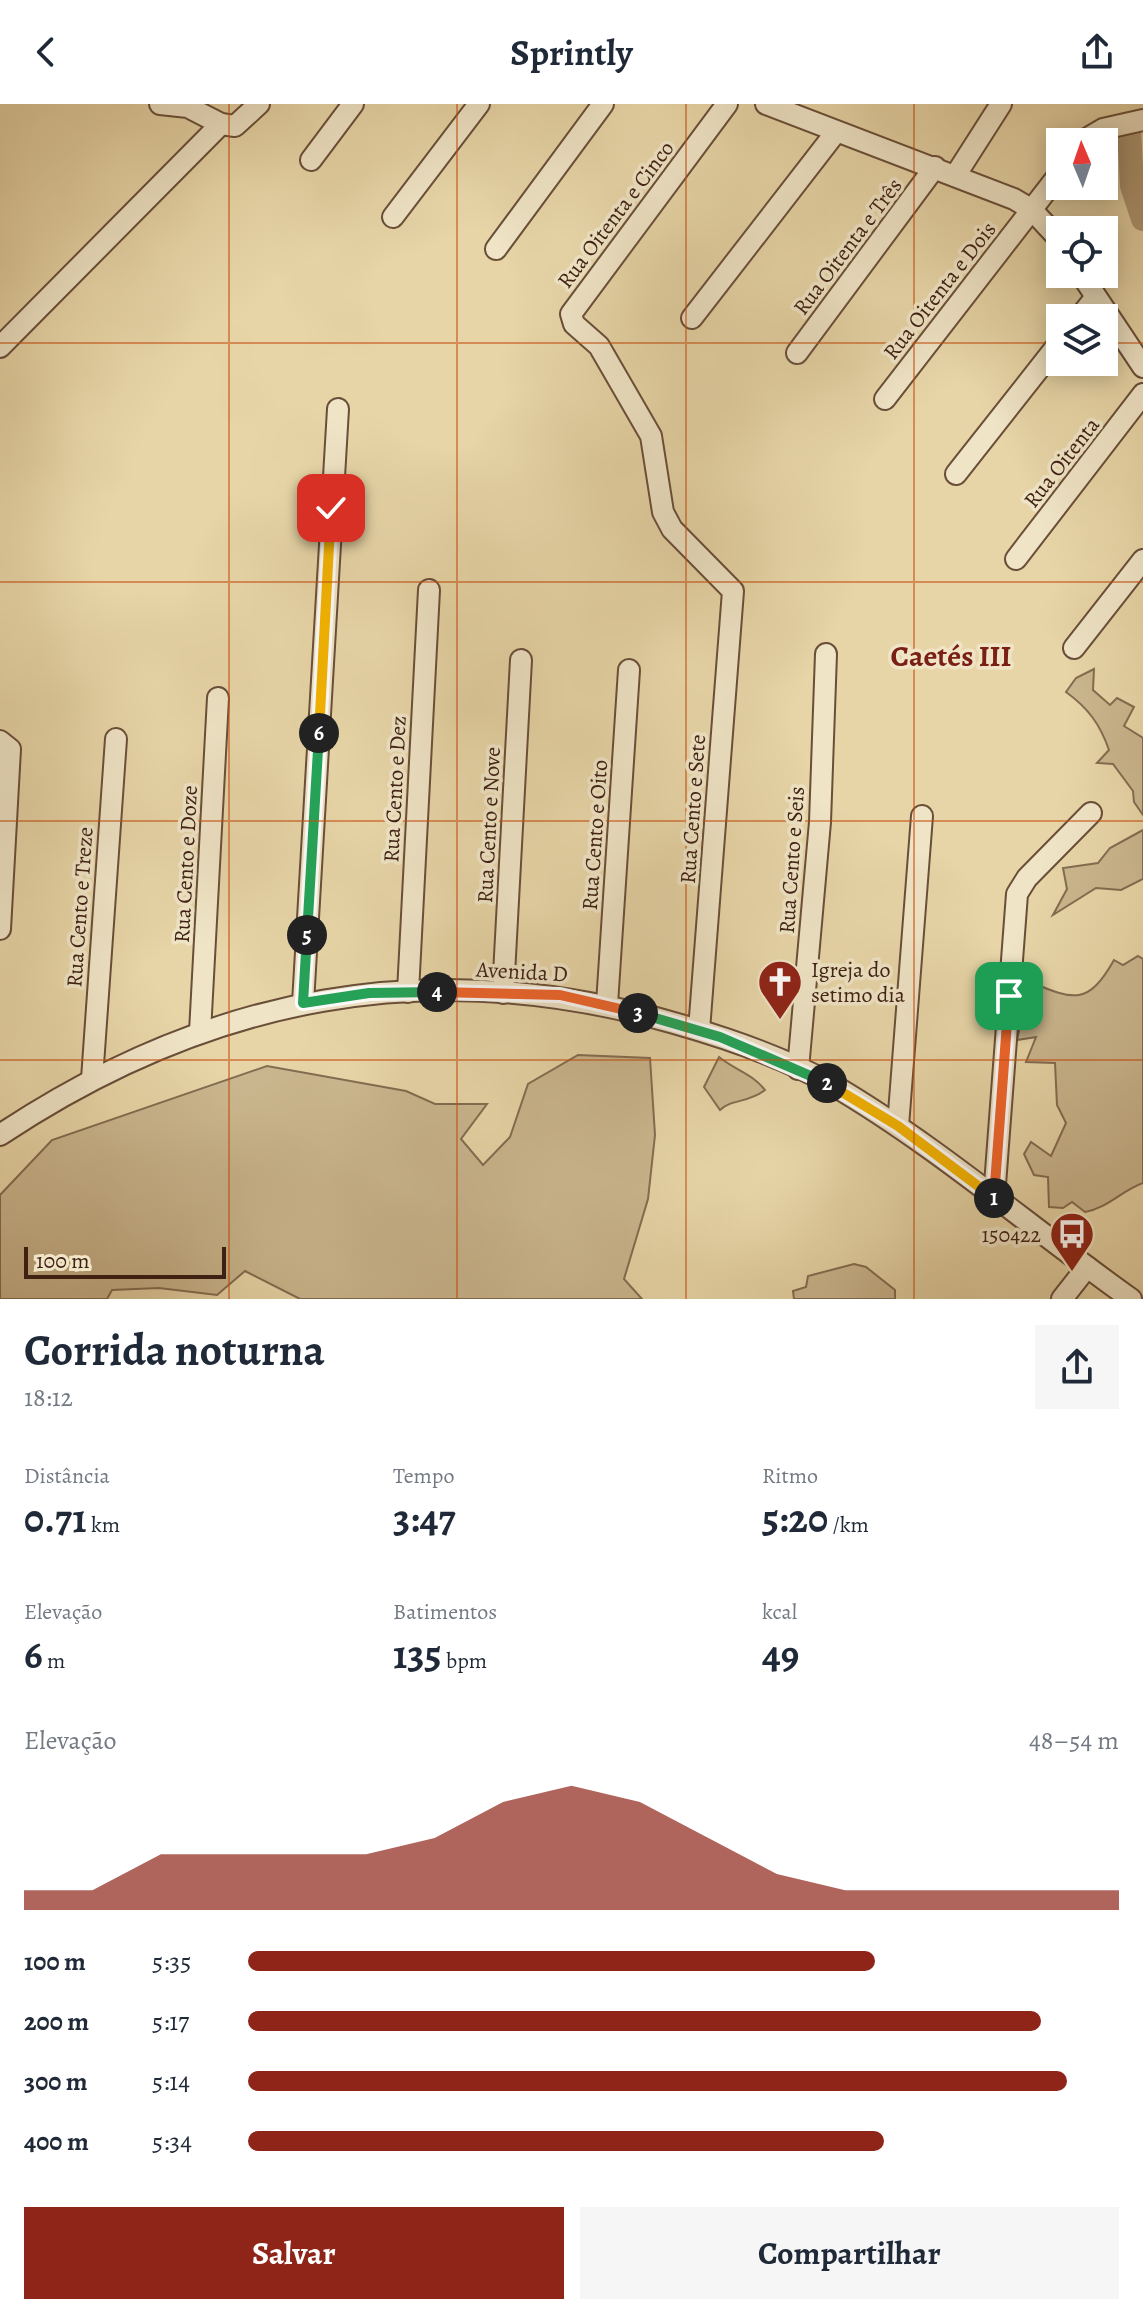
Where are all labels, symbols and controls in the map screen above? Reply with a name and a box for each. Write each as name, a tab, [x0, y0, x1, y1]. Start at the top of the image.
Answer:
text: Sprintly	[510, 28, 633, 77]
icon: back	[24, 30, 68, 74]
icon: share	[1075, 30, 1119, 74]
north arrow	[1046, 128, 1118, 200]
map controls	[1046, 128, 1118, 376]
street label: Rua Oitenta e Cinco	[550, 135, 681, 295]
street label: Rua Oitenta e Três	[786, 172, 909, 321]
street label: Rua Oitenta e Dois	[876, 215, 1003, 366]
button: locate	[1046, 216, 1118, 288]
button: layers	[1046, 304, 1118, 376]
street label: Rua Oitenta	[1017, 410, 1107, 514]
pin	[297, 474, 365, 542]
icon: check	[309, 486, 353, 530]
district label: Caetés III	[891, 636, 1011, 676]
pin: 6	[299, 713, 339, 753]
street label: Rua Cento e Dez	[376, 715, 414, 863]
text: 6	[314, 718, 324, 748]
street label: Rua Cento e Sete	[673, 733, 713, 885]
street label: Rua Cento e Nove	[470, 746, 508, 904]
street label: Rua Cento e Oito	[575, 759, 615, 911]
street label: Rua Cento e Doze	[167, 785, 205, 944]
street label: Rua Cento e Seis	[772, 785, 812, 935]
street label: Rua Cento e Treze	[59, 826, 101, 988]
pin: 5	[287, 915, 327, 955]
text: 5	[302, 920, 312, 950]
street label: Avenida D	[474, 955, 569, 989]
place label: Igreja do setimo dia	[811, 955, 906, 1010]
church icon: Igreja do setimo dia	[756, 958, 804, 1021]
pin	[975, 962, 1043, 1030]
pin: 4	[417, 972, 457, 1012]
icon: arrive	[987, 974, 1031, 1018]
text: 4	[432, 977, 442, 1007]
pin: 3	[618, 993, 658, 1033]
text: 3	[633, 998, 643, 1028]
pin: 2	[807, 1063, 847, 1103]
text: 2	[822, 1068, 832, 1098]
pin: 1	[974, 1178, 1014, 1218]
text: 1	[990, 1183, 998, 1213]
bus stop icon: 150422	[1048, 1210, 1096, 1273]
place label: 150422	[981, 1220, 1041, 1250]
scale bar	[24, 1243, 226, 1279]
text: 100 m	[36, 1246, 90, 1276]
text: Corrida noturna	[24, 1320, 325, 1380]
button: share	[1035, 1325, 1119, 1409]
text: 18:12	[24, 1380, 73, 1415]
text: Distância	[24, 1461, 110, 1491]
text: Tempo	[393, 1461, 454, 1491]
text: Ritmo	[762, 1461, 818, 1491]
text: 0.71	[24, 1491, 87, 1546]
text: 3:47	[393, 1491, 456, 1546]
text: 5:20	[762, 1491, 828, 1546]
text: km	[87, 1510, 120, 1540]
text: /km	[828, 1510, 869, 1540]
text: Elevação	[24, 1597, 102, 1627]
text: Batimentos	[393, 1597, 497, 1627]
text: kcal	[762, 1597, 797, 1627]
text: 6	[24, 1627, 43, 1682]
text: 135	[393, 1627, 442, 1682]
text: 49	[762, 1627, 799, 1682]
text: m	[43, 1646, 65, 1676]
text: bpm	[442, 1646, 487, 1676]
text: Elevação	[24, 1723, 116, 1758]
text: 48–54 m	[1029, 1723, 1119, 1758]
text: 100 m	[24, 1944, 86, 1979]
text: 5:35	[152, 1944, 191, 1979]
text: 200 m	[24, 2004, 89, 2039]
text: 5:17	[152, 2004, 189, 2039]
text: 300 m	[24, 2064, 88, 2099]
text: 5:14	[152, 2064, 190, 2099]
text: 400 m	[24, 2124, 89, 2159]
text: 5:34	[152, 2124, 192, 2159]
button: Salvar	[24, 2207, 564, 2299]
button: Compartilhar	[580, 2207, 1119, 2299]

